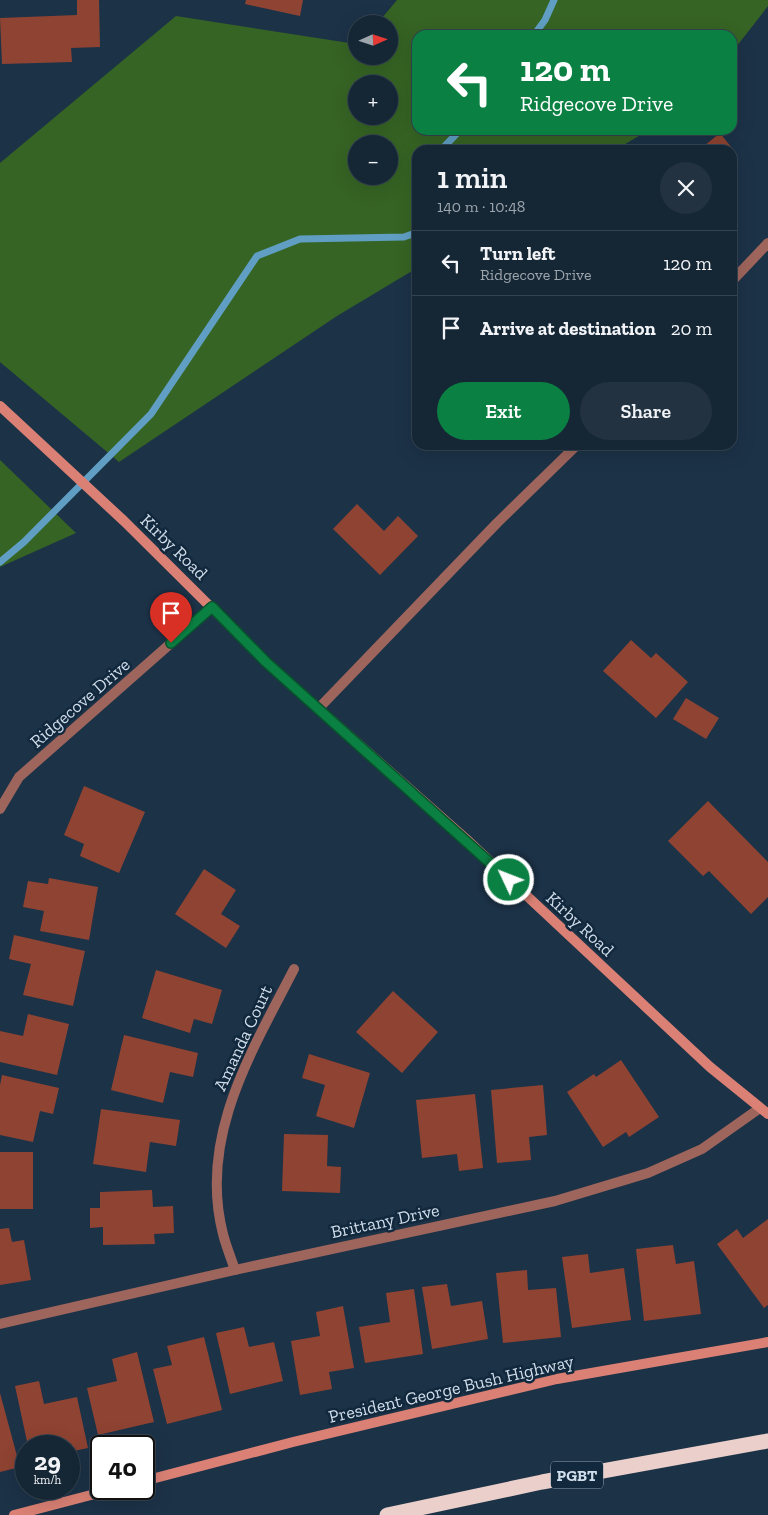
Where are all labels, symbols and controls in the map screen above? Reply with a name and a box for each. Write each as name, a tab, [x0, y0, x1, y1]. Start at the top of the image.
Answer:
north arrow	[348, 15, 398, 65]
map controls	[348, 15, 398, 185]
text: 120 m	[520, 48, 610, 90]
icon: left	[437, 50, 502, 115]
button: +	[348, 75, 398, 125]
text: Ridgecove Drive	[520, 90, 673, 117]
button: −	[348, 135, 398, 185]
text: 1 min	[437, 160, 507, 196]
button: close	[660, 162, 712, 214]
text: 140 m · 10:48	[437, 197, 525, 216]
text: Turn left	[480, 242, 555, 265]
icon: left	[437, 249, 465, 277]
text: 120 m	[663, 252, 712, 275]
text: Ridgecove Drive	[480, 265, 591, 284]
icon: arrive	[437, 314, 465, 342]
text: Arrive at destination	[480, 317, 656, 340]
text: 20 m	[671, 317, 712, 340]
button: Exit	[437, 382, 570, 440]
button: Share	[580, 382, 712, 440]
street label: Kirby Road	[136, 510, 212, 585]
pin	[150, 592, 192, 643]
icon: arrive	[157, 599, 185, 627]
street label: Ridgecove Drive	[25, 654, 135, 752]
position arrow	[482, 853, 534, 905]
street label: Kirby Road	[541, 887, 619, 961]
street label: Amanda Court	[209, 981, 277, 1094]
street label: Brittany Drive	[329, 1199, 441, 1243]
street label: President George Bush Highway	[326, 1350, 577, 1428]
speed limit sign: 40	[90, 1435, 155, 1500]
text: 29	[34, 1446, 61, 1476]
road number: PGBT	[551, 1462, 603, 1488]
text: km/h	[34, 1473, 61, 1487]

